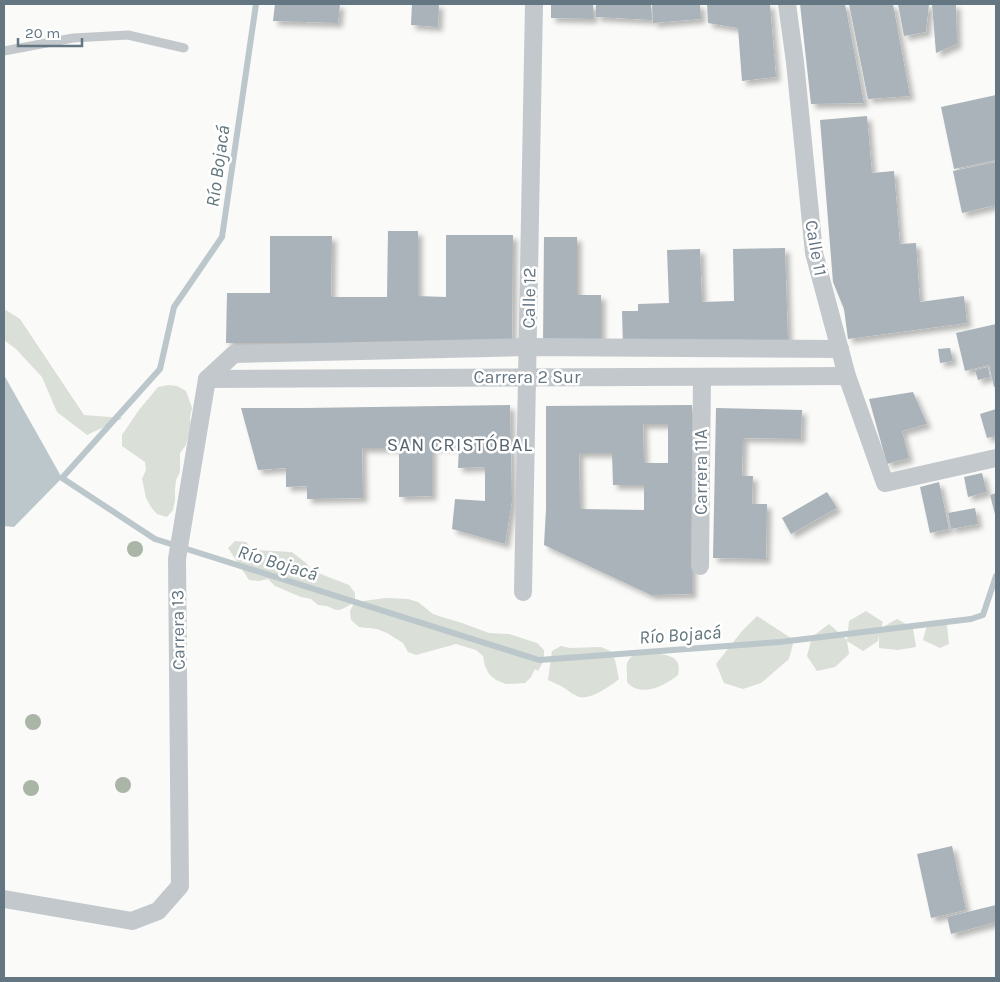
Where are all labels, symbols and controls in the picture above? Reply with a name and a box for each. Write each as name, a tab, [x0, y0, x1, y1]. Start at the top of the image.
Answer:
scale bar	[18, 15, 81, 47]
text: 20 m	[25, 24, 60, 42]
water label: Río Bojacá	[201, 124, 235, 208]
street label: Calle 11	[800, 218, 832, 278]
street label: Calle 12	[517, 267, 541, 329]
street label: Carrera 2 Sur	[474, 366, 581, 388]
street label: Carrera 11A	[690, 429, 712, 515]
district label: SAN CRISTÓBAL	[387, 433, 533, 456]
water label: Río Bojacá	[235, 540, 320, 586]
street label: Carrera 13	[166, 590, 190, 670]
water label: Río Bojacá	[638, 621, 722, 649]

